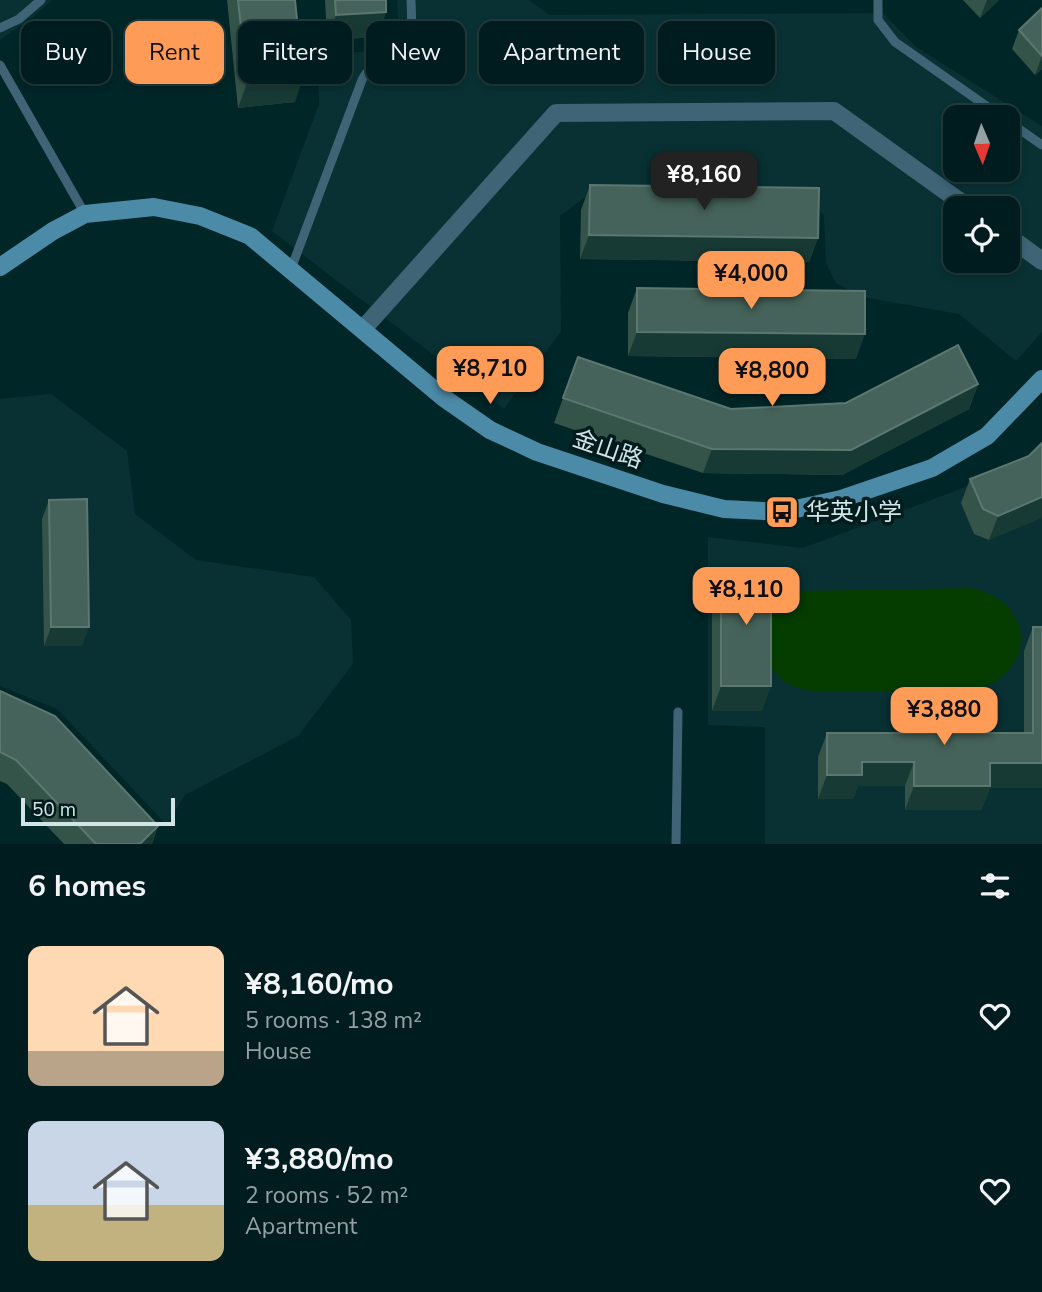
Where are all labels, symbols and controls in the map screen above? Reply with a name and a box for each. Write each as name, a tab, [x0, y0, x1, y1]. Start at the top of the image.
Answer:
chip: Buy	[21, 21, 111, 84]
chip: Rent	[125, 21, 224, 84]
chip: Filters	[238, 21, 352, 84]
chip: New	[366, 21, 465, 84]
chip: Apartment	[479, 21, 644, 84]
chip: House	[658, 21, 775, 84]
north arrow	[943, 105, 1020, 182]
map controls	[943, 105, 1020, 273]
pin: ¥8,160	[647, 152, 761, 212]
text: ¥8,160	[667, 159, 741, 190]
button: locate	[943, 196, 1020, 273]
pin: ¥4,000	[694, 252, 808, 311]
text: ¥4,000	[714, 258, 788, 289]
pin: ¥8,710	[433, 346, 547, 406]
pin: ¥8,800	[715, 348, 829, 408]
text: ¥8,710	[453, 353, 527, 384]
text: ¥8,800	[735, 355, 809, 386]
street label: 金山路	[569, 422, 647, 476]
bus stop icon: 华英小学	[763, 493, 801, 531]
place label: 华英小学	[806, 496, 902, 528]
pin: ¥8,110	[689, 568, 803, 627]
text: ¥8,110	[709, 574, 783, 605]
pin: ¥3,880	[887, 688, 1001, 747]
text: ¥3,880	[907, 694, 981, 725]
scale bar	[21, 795, 175, 827]
text: 50 m	[32, 797, 76, 823]
text: 6 homes	[28, 866, 146, 907]
icon: filters	[976, 867, 1014, 905]
text: ¥8,160/mo	[245, 964, 394, 1005]
icon: home	[84, 974, 168, 1058]
icon: heart	[976, 997, 1014, 1035]
text: 5 rooms · 138 m²	[245, 1005, 422, 1036]
text: House	[245, 1036, 312, 1067]
text: ¥3,880/mo	[245, 1139, 394, 1180]
icon: home	[84, 1149, 168, 1233]
icon: heart	[976, 1172, 1014, 1210]
text: 2 rooms · 52 m²	[245, 1180, 408, 1211]
text: Apartment	[245, 1211, 357, 1242]

